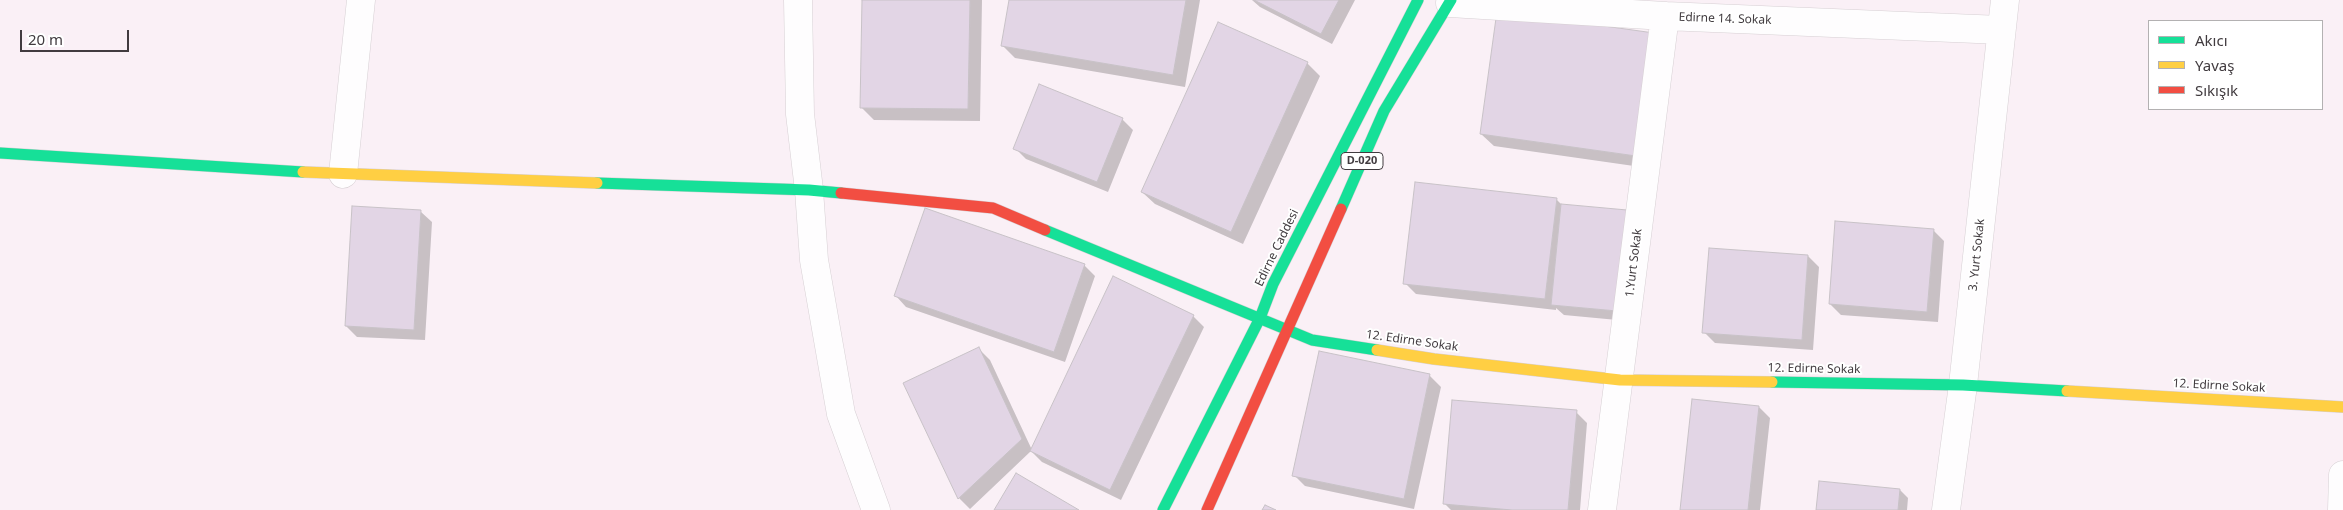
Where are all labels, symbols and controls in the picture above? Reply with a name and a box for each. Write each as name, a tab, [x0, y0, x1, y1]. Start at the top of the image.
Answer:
street label: Edirne 14. Sokak	[1678, 10, 1772, 28]
scale bar	[22, 20, 131, 52]
legend	[2148, 20, 2323, 110]
text: 20 m	[28, 29, 63, 49]
text: Akıcı	[2195, 30, 2228, 50]
text: Yavaş	[2195, 55, 2234, 75]
text: Sıkışık	[2195, 80, 2238, 100]
road number: D-020	[1341, 153, 1383, 170]
street label: Edirne Caddesi	[1252, 207, 1302, 289]
street label: 3. Yurt Sokak	[1966, 218, 1988, 292]
street label: 1.Yurt Sokak	[1623, 228, 1645, 298]
street label: 12. Edirne Sokak	[1365, 327, 1459, 355]
street label: 12. Edirne Sokak	[1767, 361, 1861, 377]
street label: 12. Edirne Sokak	[2172, 376, 2266, 396]

